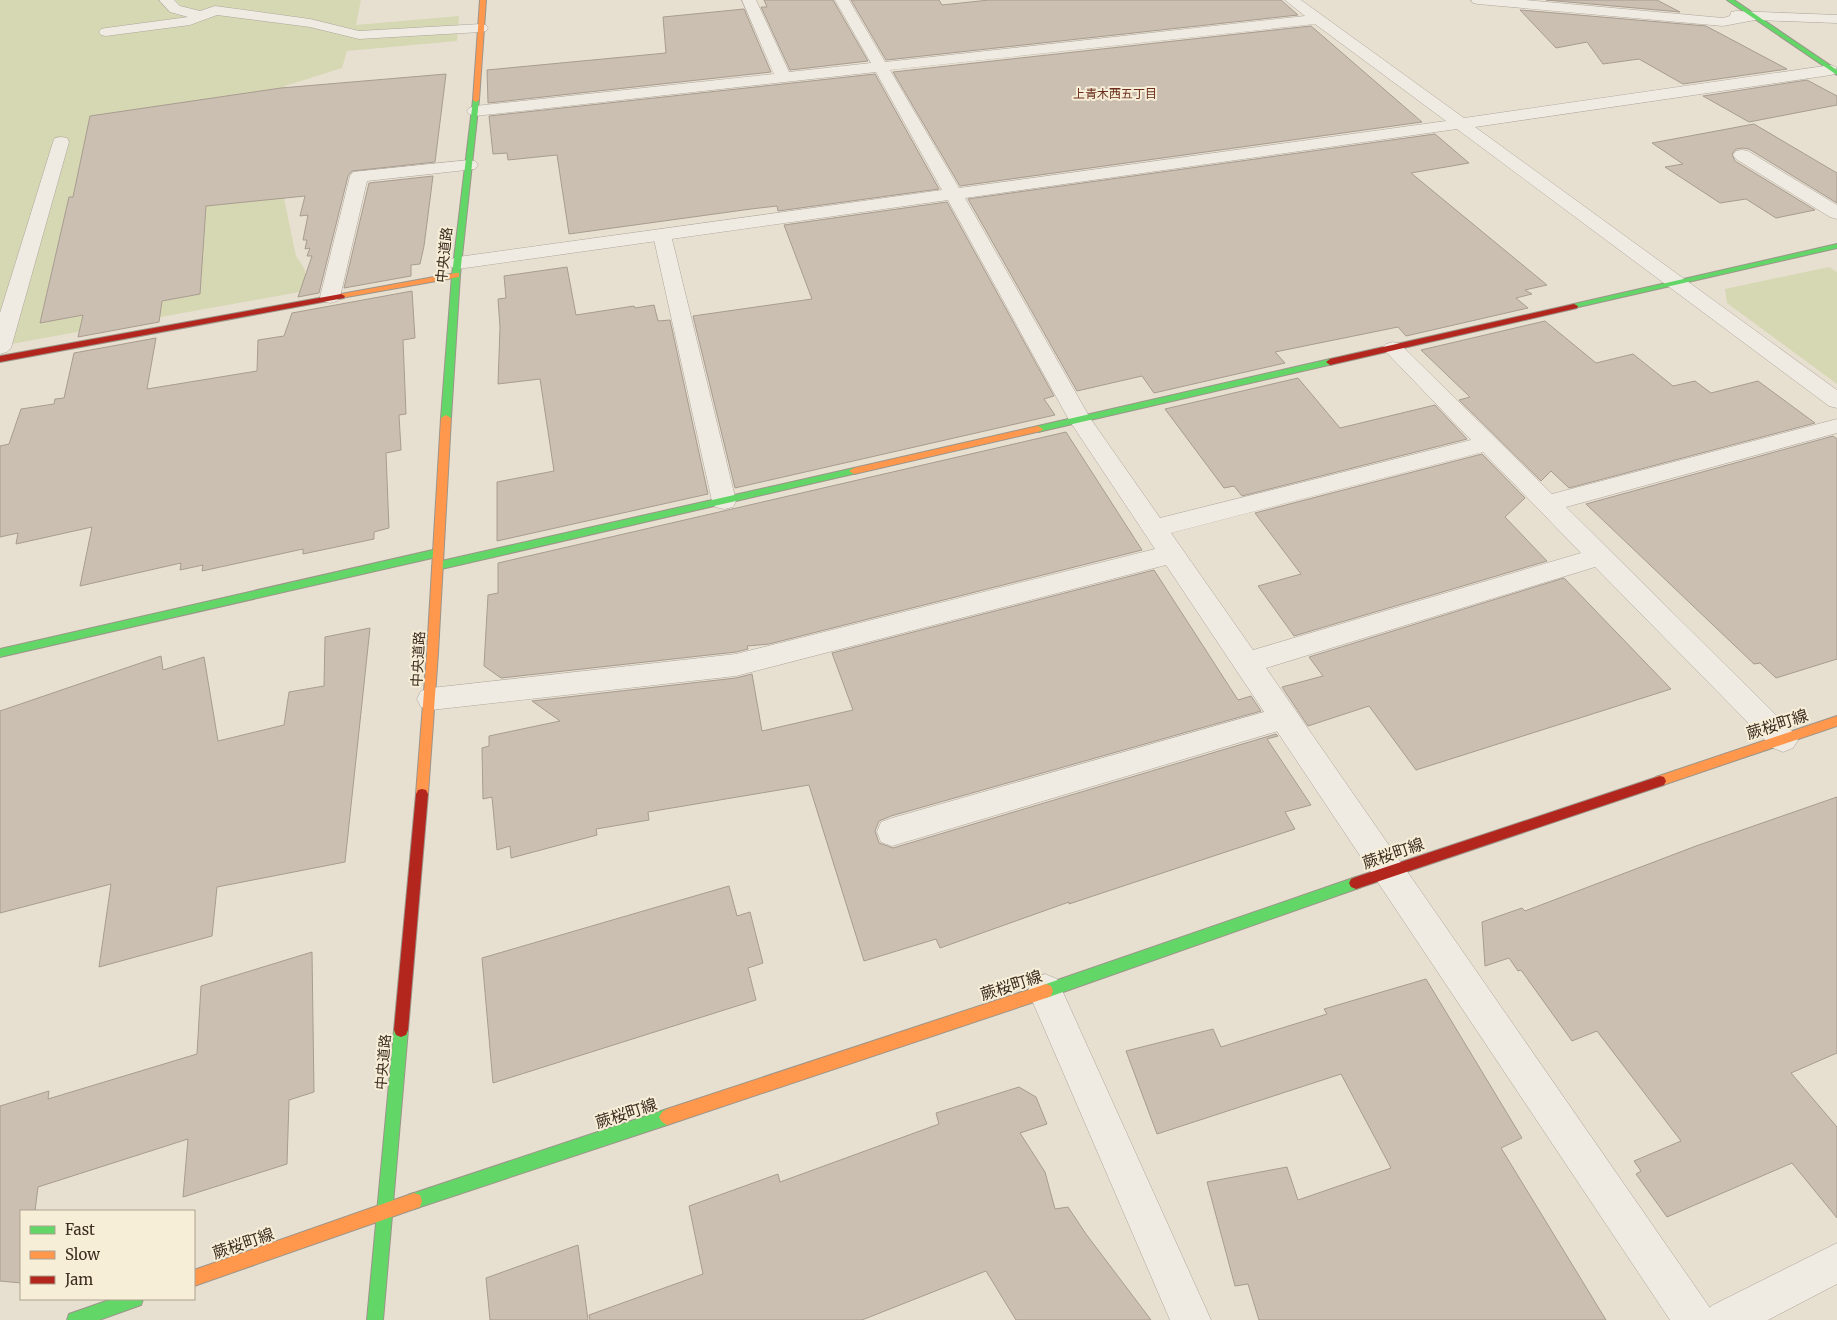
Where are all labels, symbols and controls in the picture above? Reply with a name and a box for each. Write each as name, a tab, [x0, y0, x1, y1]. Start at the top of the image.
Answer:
district label: 上青木西五丁目	[1073, 86, 1157, 101]
street label: 中央道路	[432, 226, 456, 284]
street label: 中央道路	[408, 631, 428, 687]
street label: 蕨桜町線	[1743, 705, 1811, 743]
street label: 蕨桜町線	[1359, 833, 1427, 873]
street label: 蕨桜町線	[977, 966, 1045, 1004]
street label: 中央道路	[372, 1033, 394, 1091]
street label: 蕨桜町線	[592, 1094, 660, 1132]
legend	[20, 1210, 195, 1300]
text: Fast	[65, 1220, 95, 1239]
street label: 蕨桜町線	[209, 1223, 277, 1263]
text: Slow	[65, 1245, 100, 1264]
text: Jam	[64, 1270, 93, 1289]

